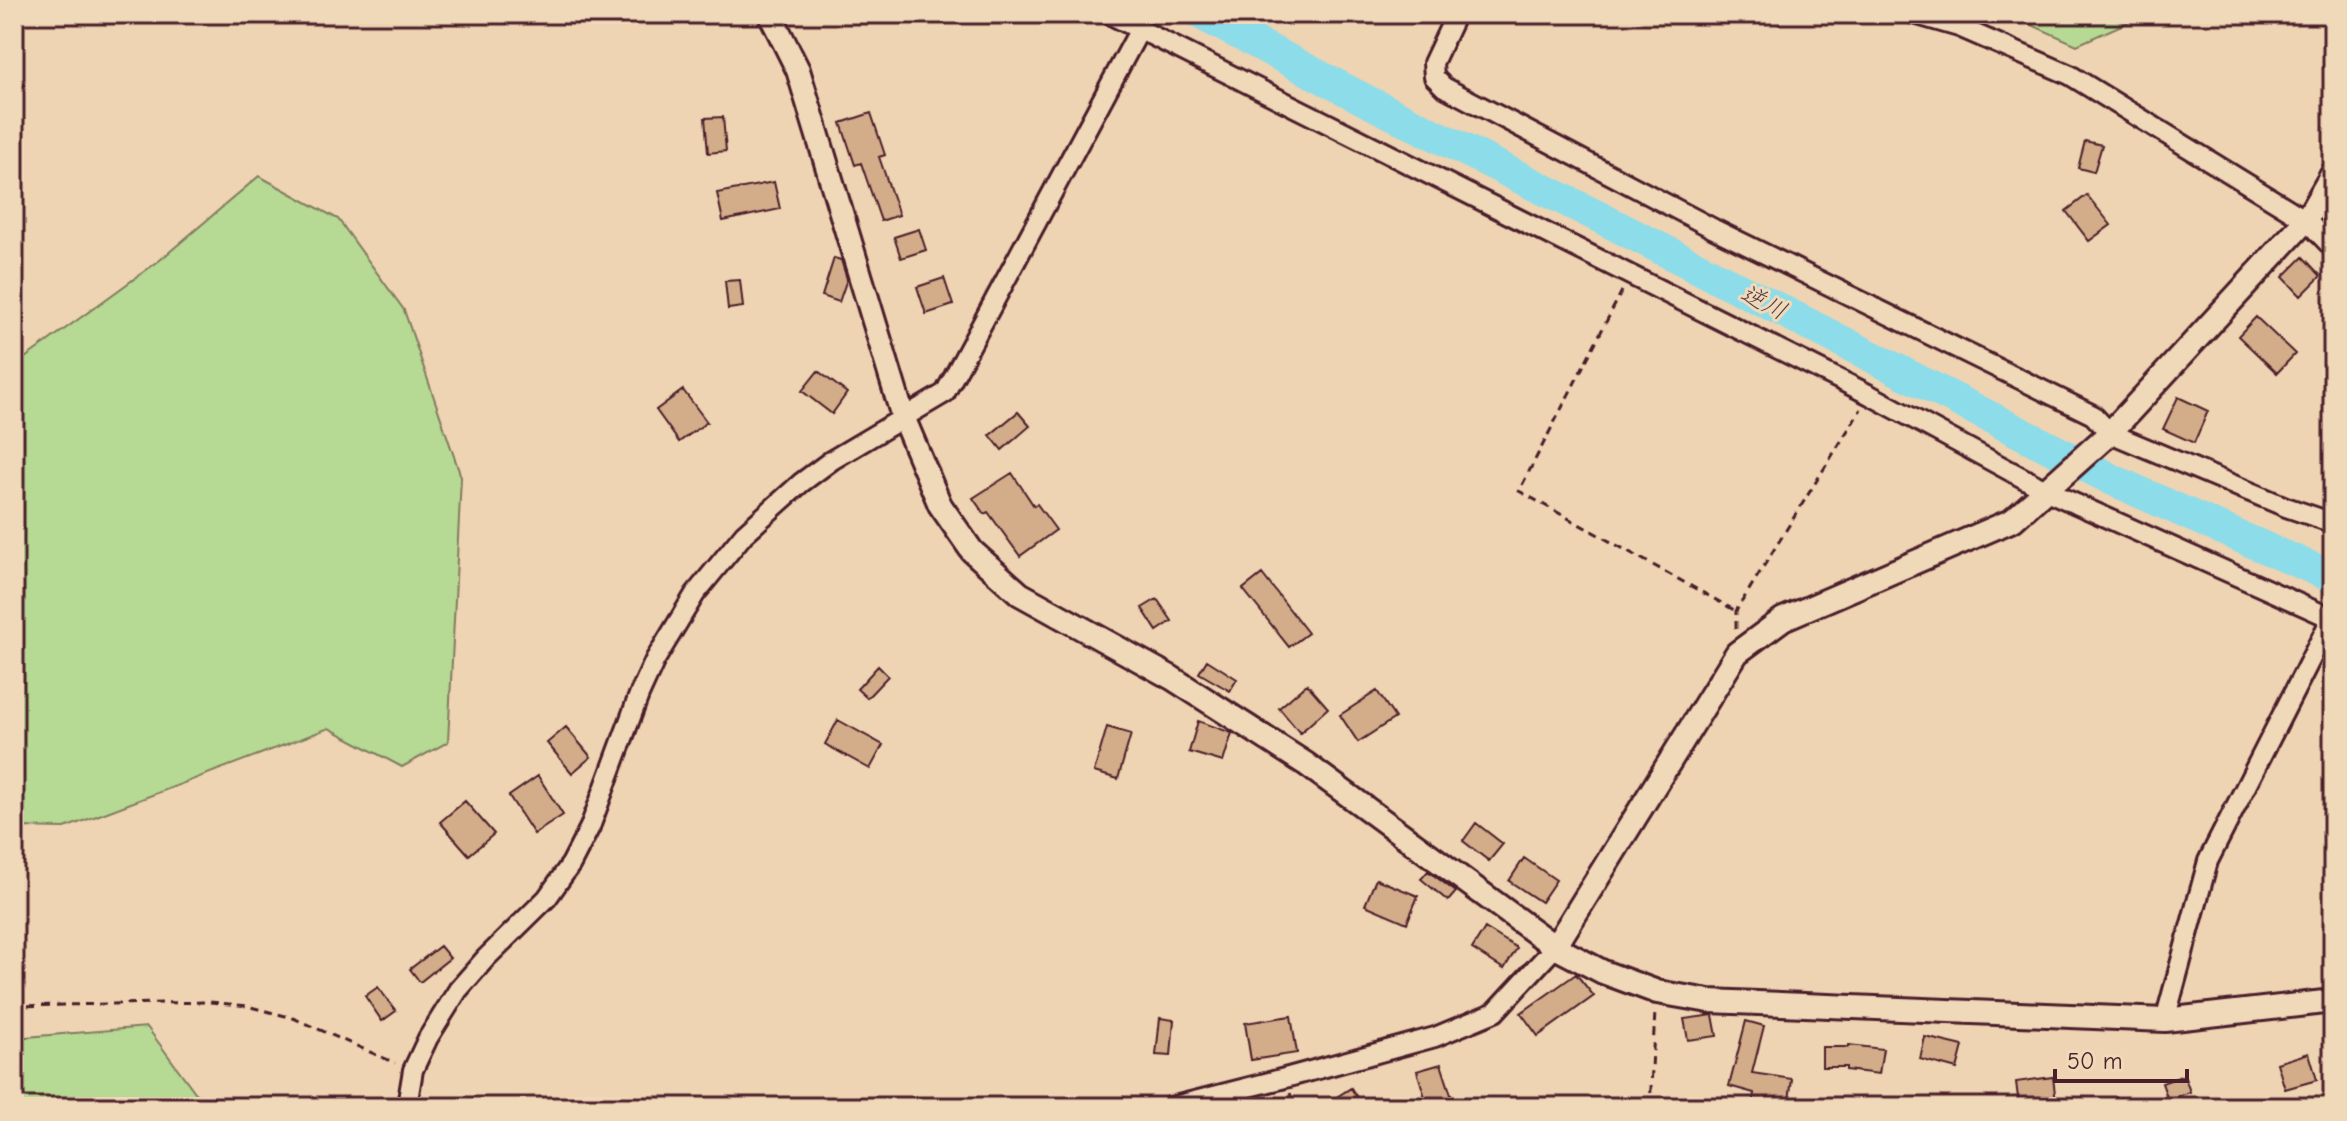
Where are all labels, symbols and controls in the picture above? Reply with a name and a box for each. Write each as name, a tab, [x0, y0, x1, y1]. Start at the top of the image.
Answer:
water label: 逆川	[1736, 279, 1792, 325]
scale bar	[2055, 1033, 2187, 1083]
text: 50 m	[2067, 1047, 2123, 1075]

